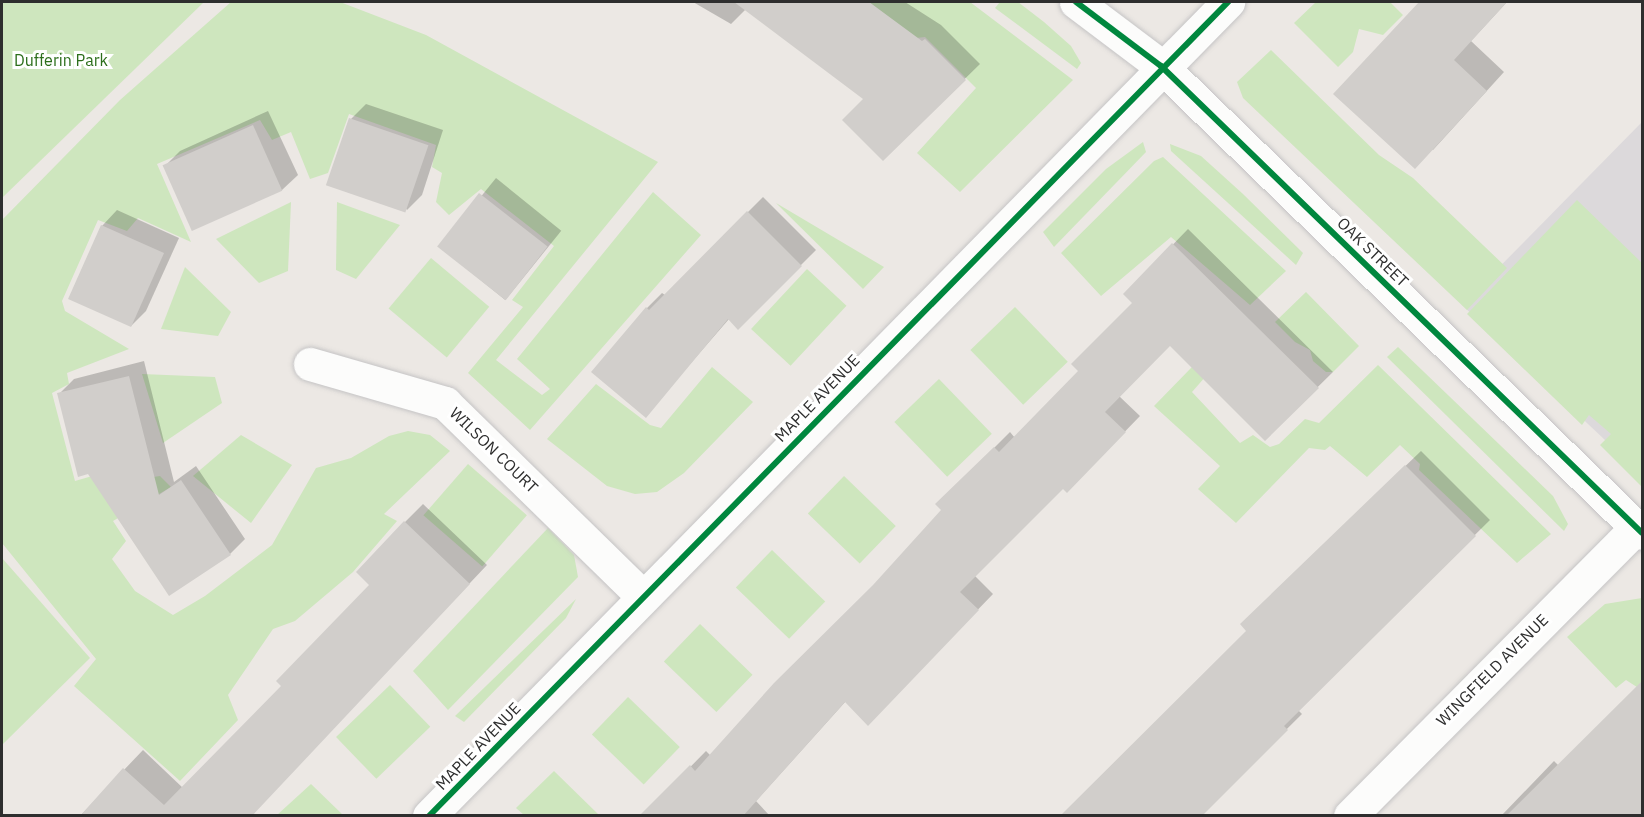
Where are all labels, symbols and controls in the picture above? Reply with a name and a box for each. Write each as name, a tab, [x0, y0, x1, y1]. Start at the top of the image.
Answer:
park label: Dufferin Park	[14, 50, 108, 70]
street label: OAK STREET	[1333, 213, 1413, 291]
street label: MAPLE AVENUE	[770, 350, 864, 446]
street label: WILSON COURT	[446, 403, 542, 497]
street label: WINGFIELD AVENUE	[1432, 610, 1552, 730]
street label: MAPLE AVENUE	[431, 698, 525, 794]

